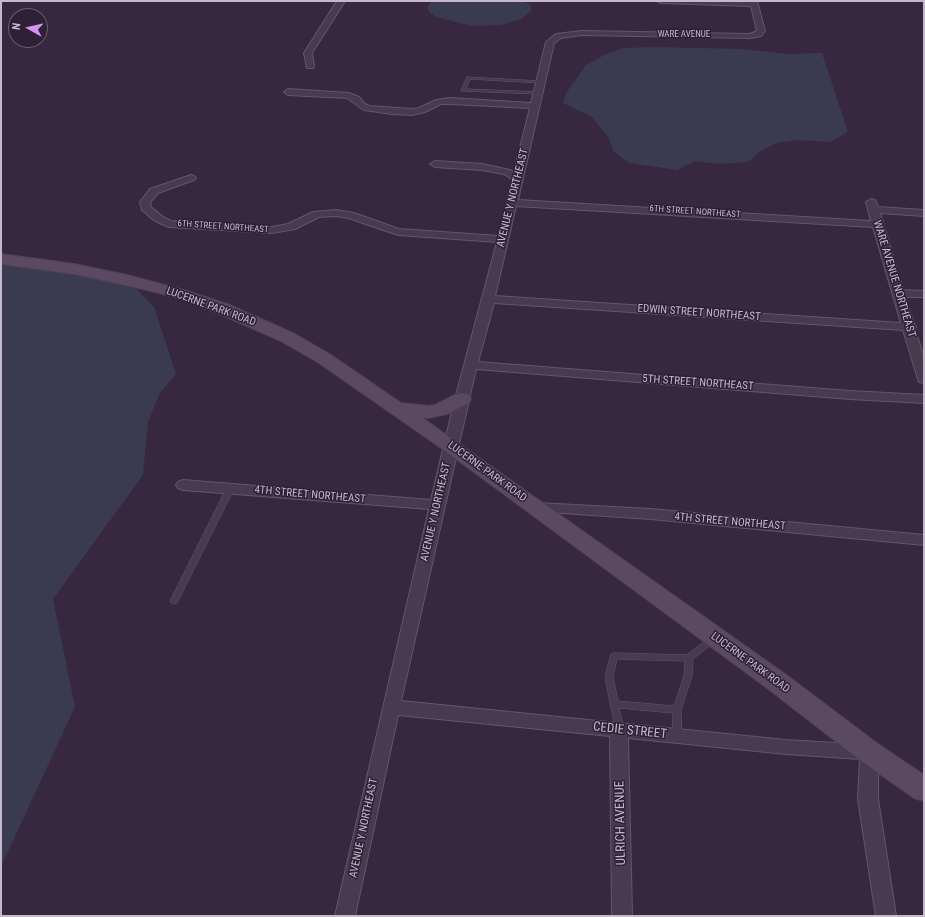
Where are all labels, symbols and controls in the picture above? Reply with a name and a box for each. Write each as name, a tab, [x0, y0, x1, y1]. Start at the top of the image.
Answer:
north arrow	[8, 8, 48, 48]
text: N	[10, 22, 24, 31]
street label: WARE AVENUE	[658, 30, 710, 40]
street label: AVENUE Y NORTHEAST	[494, 147, 532, 249]
street label: 6TH STREET NORTHEAST	[649, 203, 741, 221]
street label: 6TH STREET NORTHEAST	[177, 218, 269, 236]
street label: WARE AVENUE NORTHEAST	[870, 219, 918, 339]
street label: LUCERNE PARK ROAD	[164, 285, 258, 329]
street label: EDWIN STREET NORTHEAST	[637, 302, 761, 324]
street label: 5TH STREET NORTHEAST	[642, 373, 754, 393]
street label: LUCERNE PARK ROAD	[445, 439, 529, 505]
street label: AVENUE Y NORTHEAST	[418, 461, 454, 563]
street label: 4TH STREET NORTHEAST	[254, 484, 366, 506]
street label: 4TH STREET NORTHEAST	[674, 511, 786, 533]
street label: LUCERNE PARK ROAD	[708, 630, 792, 696]
street label: CEDIE STREET	[592, 719, 668, 743]
street label: AVENUE Y NORTHEAST	[347, 777, 381, 879]
street label: ULRICH AVENUE	[612, 781, 630, 865]

